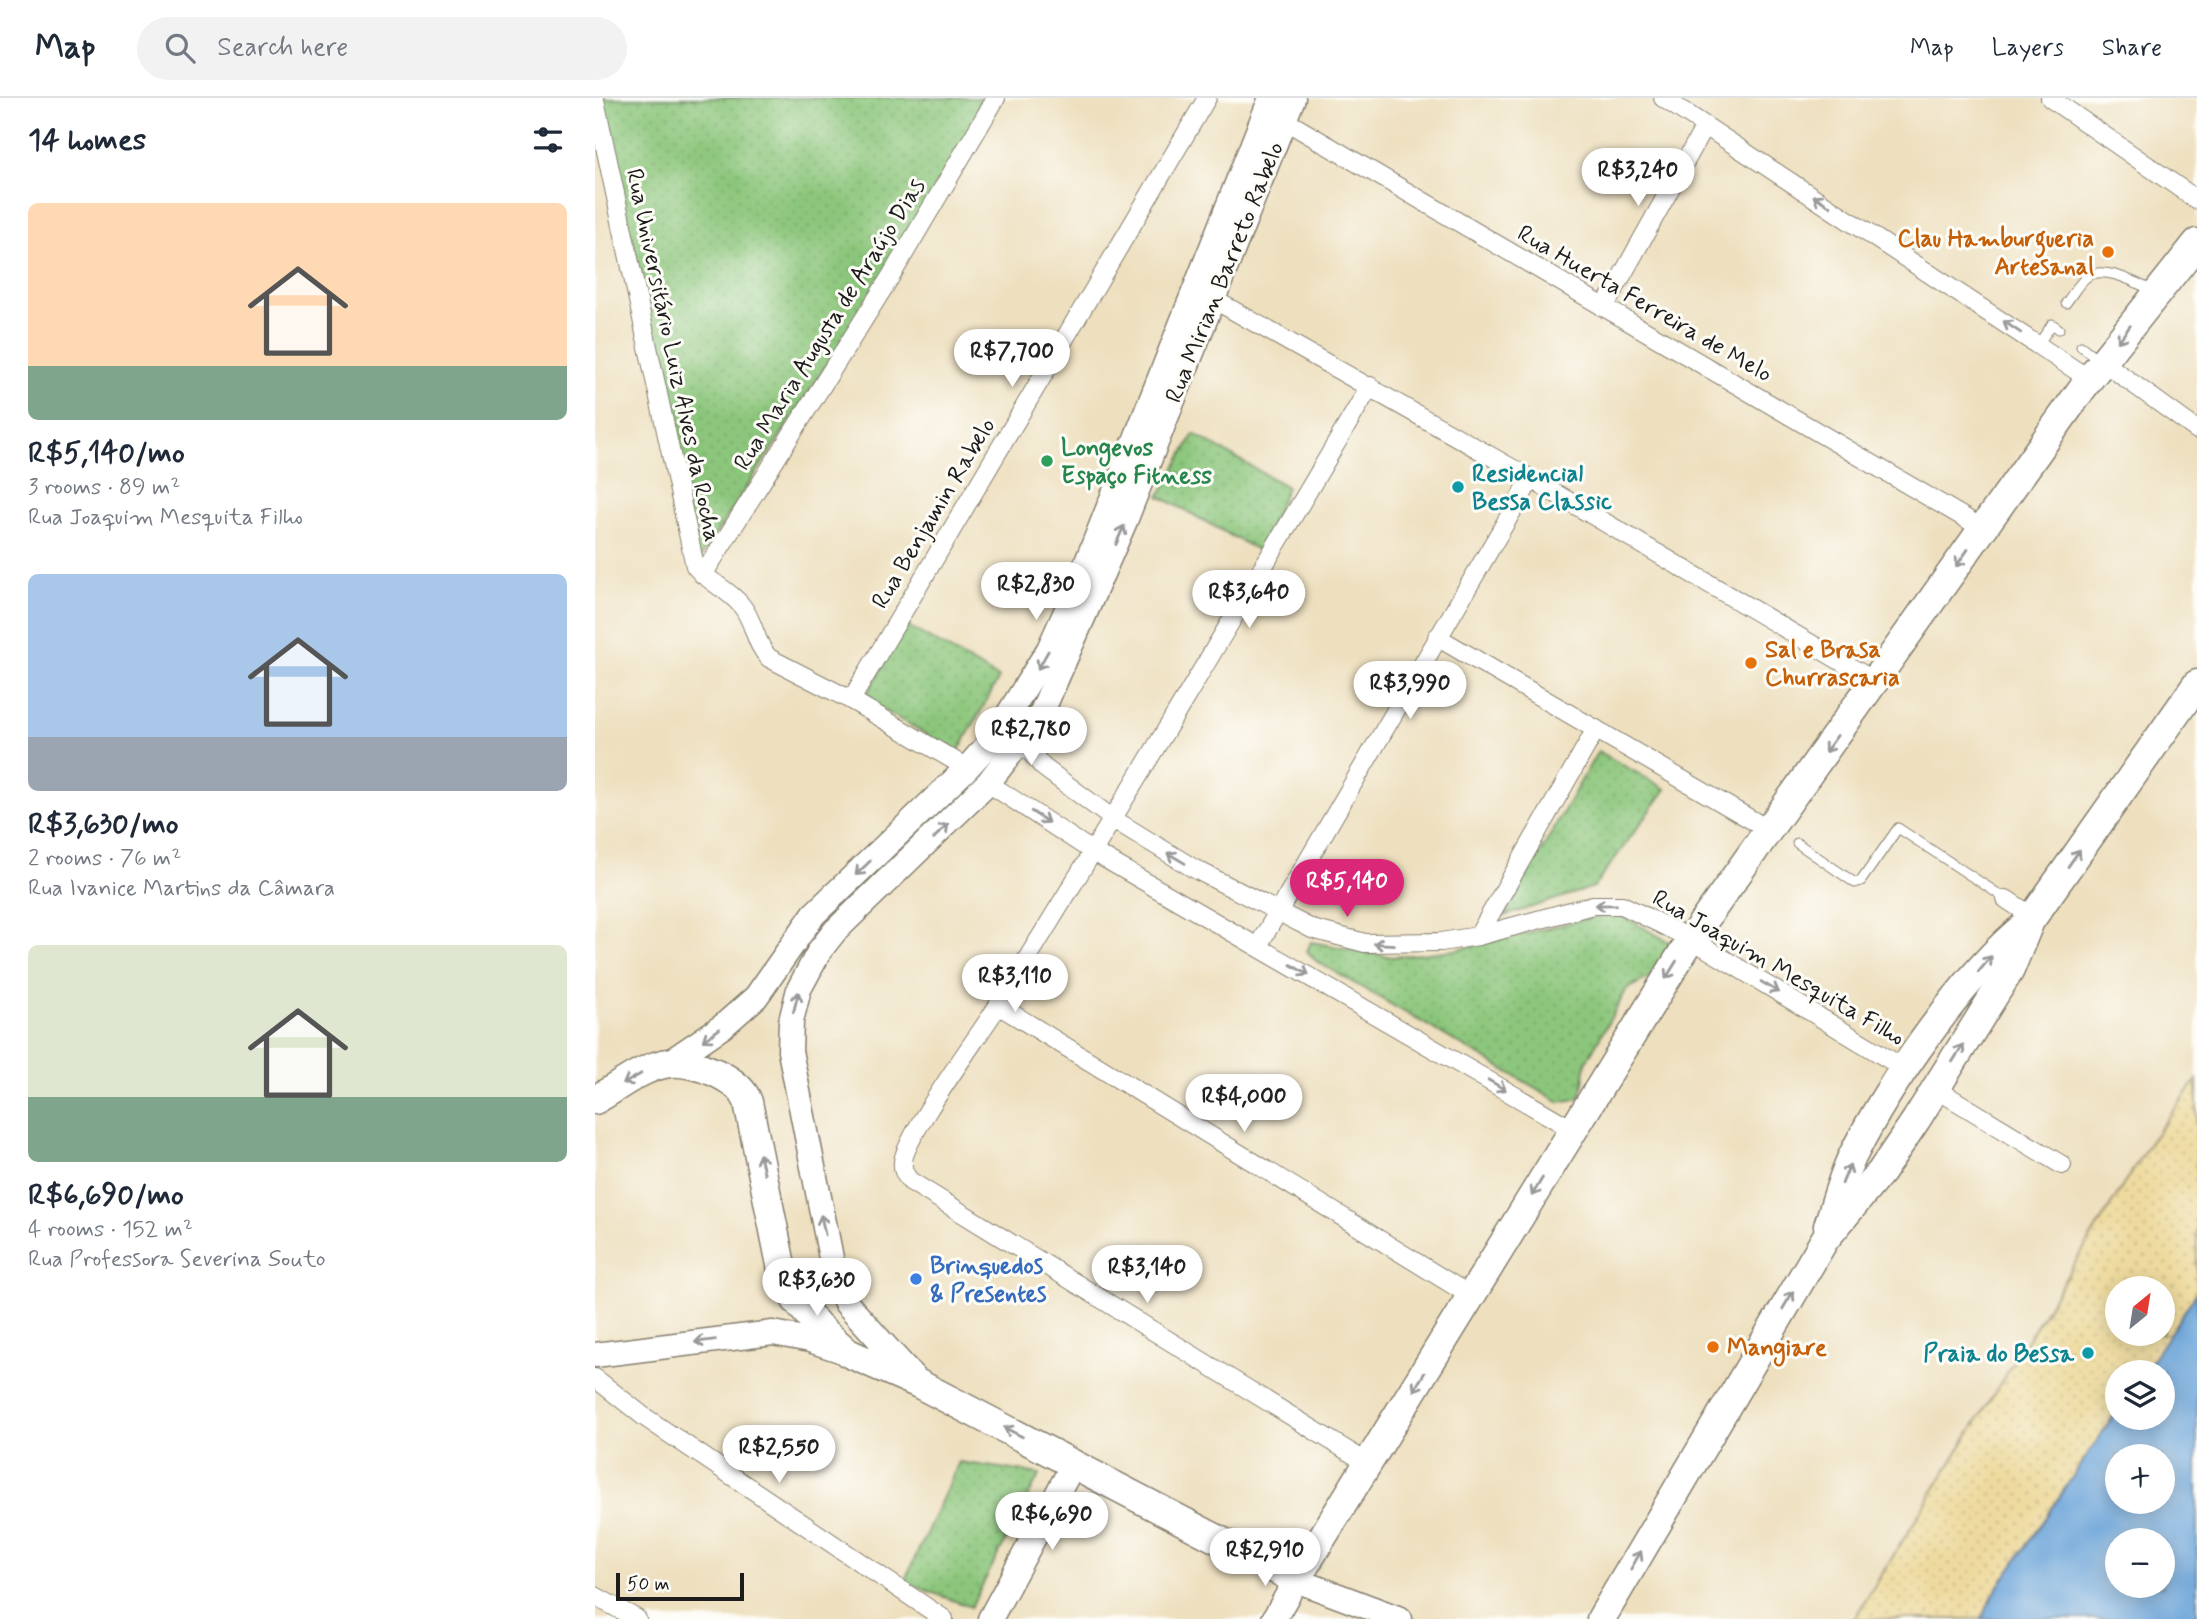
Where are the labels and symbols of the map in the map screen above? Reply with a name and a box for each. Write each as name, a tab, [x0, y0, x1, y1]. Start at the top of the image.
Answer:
street label: Rua Mirian Barreto Rabelo	[1159, 137, 1292, 408]
pin: R$3,240	[1573, 148, 1703, 208]
street label: Rua Universitário Luiz Alves da Rocha	[618, 166, 727, 545]
street label: Rua Maria Augusta de Araújo Dias	[727, 173, 933, 477]
one-way arrow	[1813, 194, 1832, 209]
street label: Rua Huerta Ferreira de Melo	[1511, 219, 1777, 390]
place label: Clau Hamburgueria Artesanal	[1898, 224, 2094, 283]
marker: Clau Hamburgueria Artesanal	[2100, 244, 2116, 260]
one-way arrow	[2002, 320, 2022, 334]
one-way arrow	[2116, 324, 2131, 343]
pin: R$7,700	[947, 330, 1077, 389]
street label: Rua Benjamin Rabelo	[865, 413, 1003, 615]
place label: Longevos Espaço Fitness	[1061, 433, 1212, 492]
marker: Longevos Espaço Fitness	[1039, 453, 1055, 469]
place label: Residencial Bessa Classic	[1472, 459, 1612, 518]
marker: Residencial Bessa Classic	[1450, 479, 1466, 495]
one-way arrow	[1114, 524, 1127, 546]
one-way arrow	[1955, 548, 1969, 567]
pin: R$2,830	[971, 562, 1101, 622]
pin: R$3,640	[1184, 570, 1314, 630]
place label: Sal e Brasa Churrascaria	[1765, 635, 1900, 694]
one-way arrow	[1036, 650, 1050, 670]
marker: Sal e Brasa Churrascaria	[1743, 655, 1759, 671]
pin: R$3,990	[1345, 662, 1475, 721]
pin: R$2,780	[966, 708, 1096, 767]
one-way arrow	[1824, 734, 1838, 753]
one-way arrow	[1030, 810, 1049, 825]
one-way arrow	[932, 822, 949, 839]
one-way arrow	[2067, 849, 2081, 868]
one-way arrow	[1166, 850, 1186, 864]
one-way arrow	[855, 859, 872, 876]
pin: R$5,140	[1282, 860, 1412, 919]
street label: Rua Joaquim Mesquita Filho	[1646, 883, 1910, 1053]
one-way arrow	[1595, 898, 1618, 911]
one-way arrow	[1372, 937, 1395, 950]
pin: R$3,110	[950, 954, 1080, 1014]
one-way arrow	[1977, 956, 1993, 974]
one-way arrow	[1664, 960, 1679, 979]
one-way arrow	[1290, 964, 1310, 978]
one-way arrow	[1760, 980, 1779, 995]
one-way arrow	[790, 991, 803, 1013]
one-way arrow	[702, 1028, 721, 1042]
one-way arrow	[1952, 1044, 1966, 1064]
one-way arrow	[622, 1072, 642, 1086]
pin: R$4,000	[1179, 1074, 1309, 1134]
one-way arrow	[1486, 1078, 1506, 1092]
one-way arrow	[755, 1153, 768, 1176]
one-way arrow	[1840, 1163, 1853, 1185]
one-way arrow	[1529, 1177, 1543, 1197]
one-way arrow	[816, 1214, 830, 1237]
pin: R$3,140	[1082, 1246, 1212, 1305]
place label: Brinquedos & Presentes	[930, 1251, 1047, 1310]
pin: R$3,630	[752, 1258, 882, 1318]
marker: Brinquedos & Presentes	[908, 1271, 924, 1287]
north arrow	[2105, 1276, 2175, 1346]
one-way arrow	[1781, 1291, 1795, 1311]
place label: Mangiare	[1727, 1333, 1827, 1367]
one-way arrow	[694, 1334, 717, 1347]
marker: Mangiare	[1705, 1339, 1721, 1355]
place label: Praia do Bessa	[1923, 1339, 2075, 1370]
marker: Praia do Bessa	[2080, 1345, 2096, 1361]
one-way arrow	[1411, 1371, 1425, 1391]
one-way arrow	[1003, 1424, 1024, 1438]
pin: R$2,550	[714, 1426, 844, 1485]
pin: R$6,690	[987, 1492, 1117, 1552]
pin: R$2,910	[1200, 1528, 1330, 1588]
one-way arrow	[1630, 1550, 1643, 1571]
scale bar	[616, 1570, 744, 1602]

